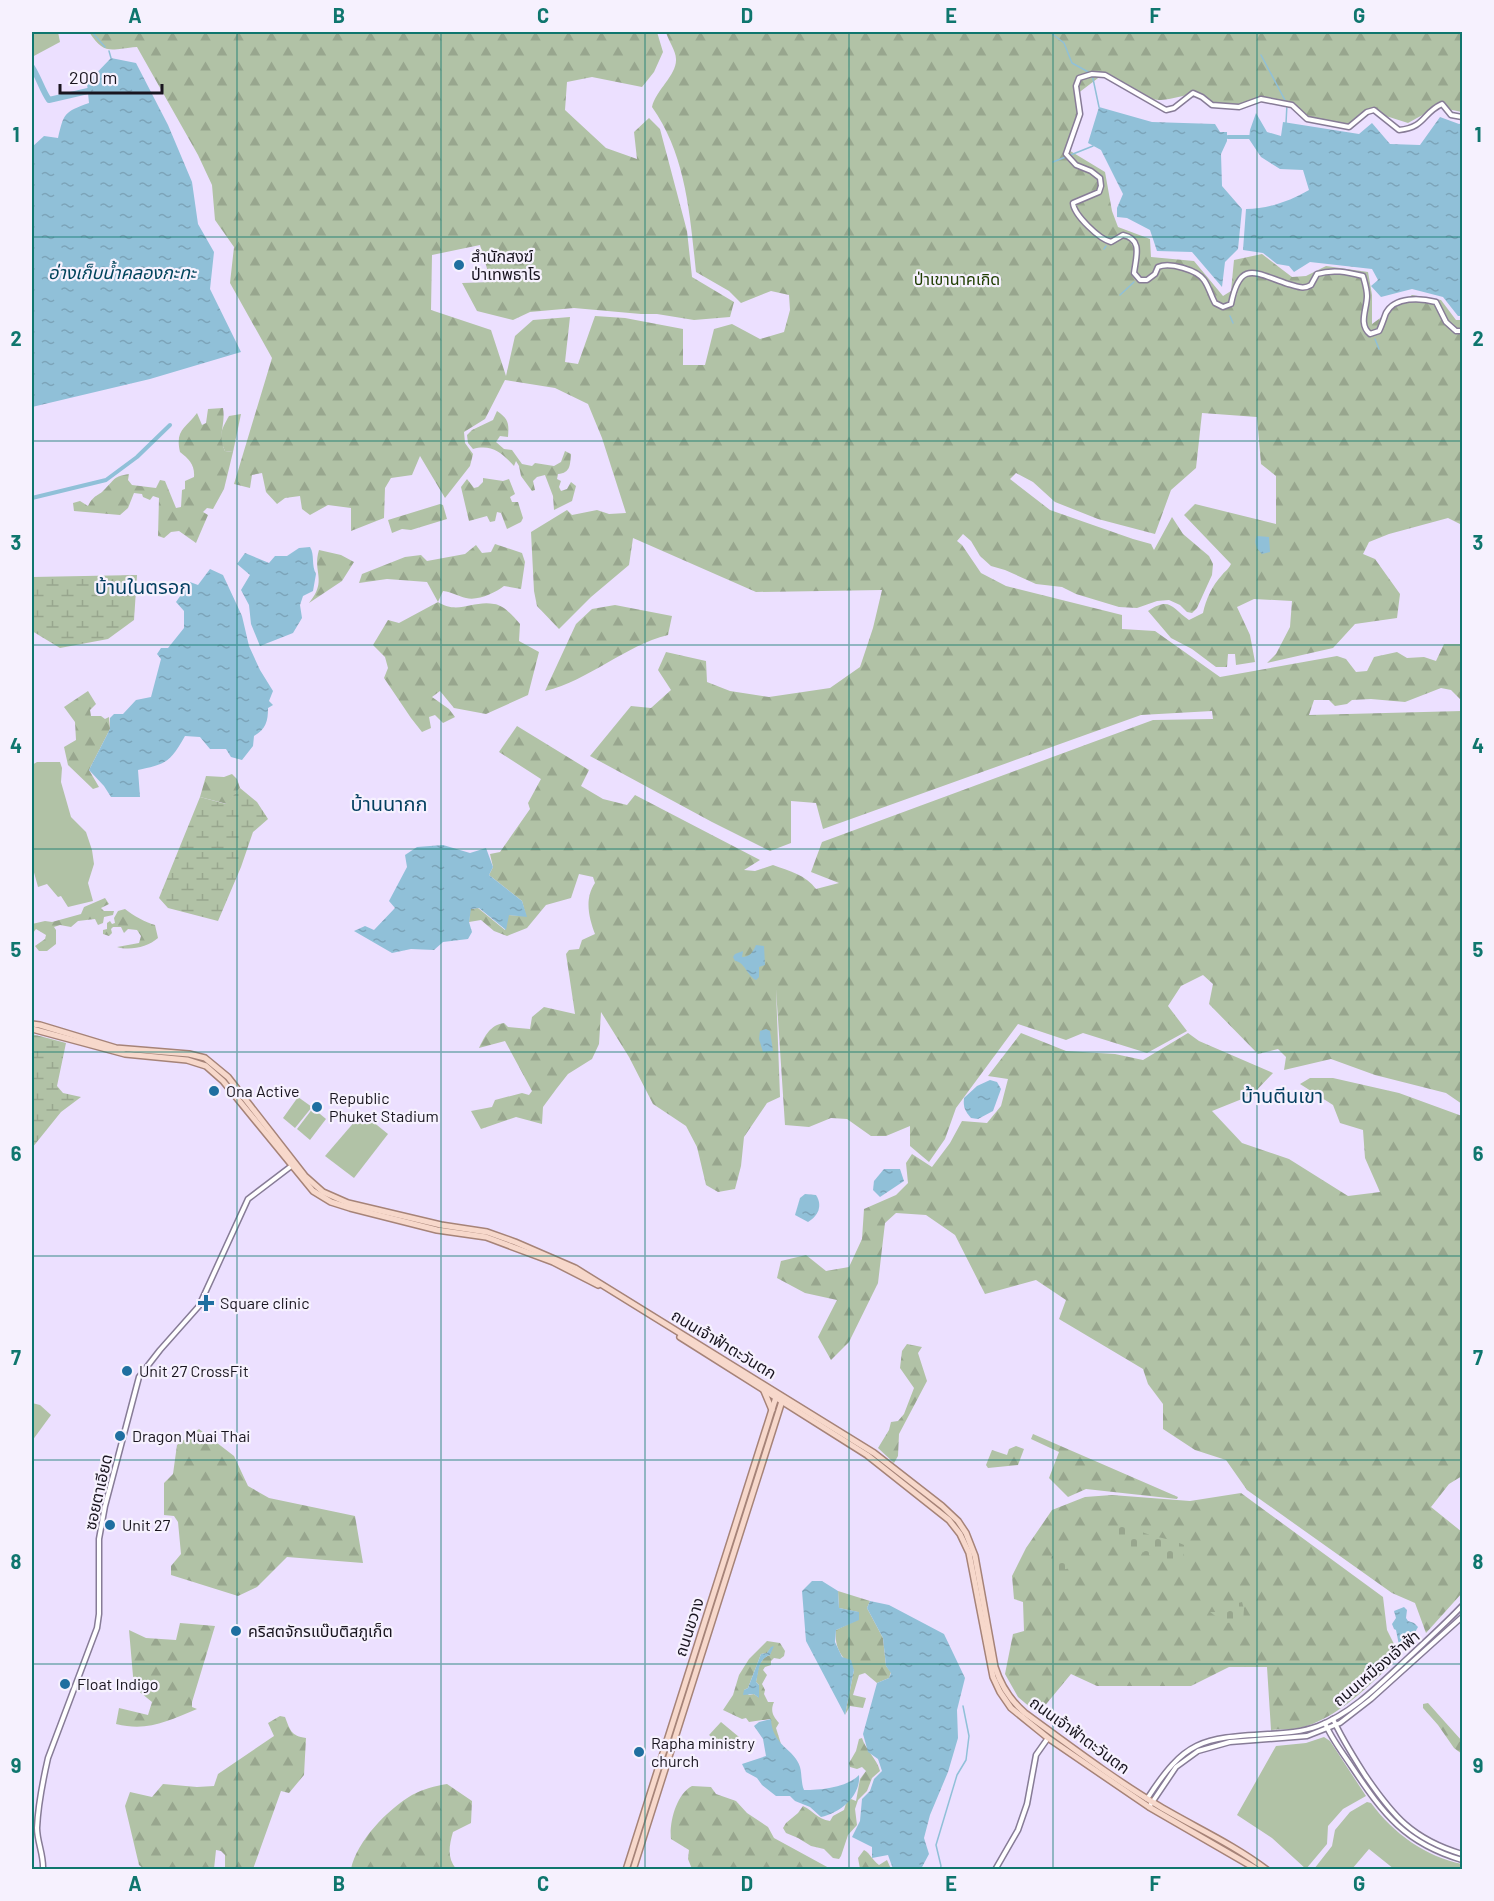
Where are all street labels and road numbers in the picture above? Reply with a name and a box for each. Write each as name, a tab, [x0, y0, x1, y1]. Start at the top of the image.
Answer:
street label: ถนนเจ้าฟ้าตะวันตก	[668, 1305, 780, 1382]
street label: ซอยตาเอียด	[80, 1452, 115, 1532]
street label: ถนนขวาง	[670, 1595, 707, 1659]
street label: ถนนเหมืองเจ้าฟ้า	[1328, 1626, 1423, 1709]
street label: ถนนเจ้าฟ้าตะวันตก	[1027, 1692, 1134, 1777]

